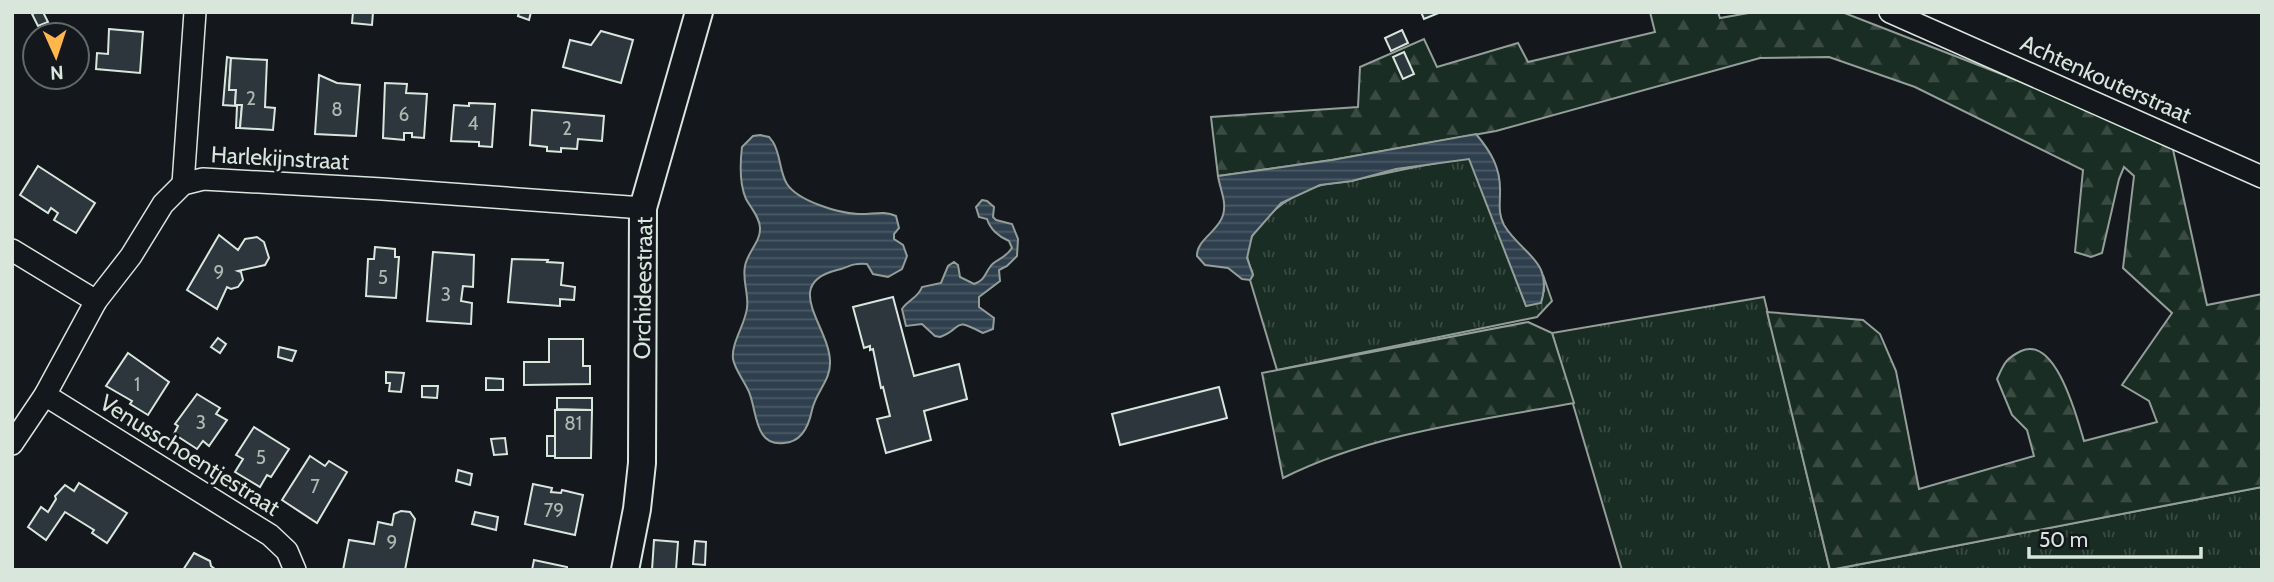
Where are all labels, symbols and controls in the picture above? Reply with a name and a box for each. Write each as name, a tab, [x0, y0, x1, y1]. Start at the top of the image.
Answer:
north arrow	[21, 21, 91, 91]
street label: Achtenkouterstraat	[2016, 29, 2196, 129]
text: N	[50, 61, 64, 84]
house number: 2	[246, 87, 256, 110]
house number: 8	[331, 98, 343, 121]
house number: 6	[399, 103, 409, 126]
house number: 4	[468, 112, 479, 135]
house number: 2	[562, 117, 572, 140]
street label: Harlekijnstraat	[210, 140, 350, 176]
street label: Orchideestraat	[628, 216, 658, 360]
house number: 9	[214, 261, 224, 284]
house number: 5	[378, 266, 388, 289]
house number: 3	[441, 283, 451, 306]
house number: 1	[134, 373, 140, 396]
street label: Venusschoentjestraat	[95, 388, 285, 522]
house number: 3	[196, 411, 206, 434]
house number: 81	[564, 412, 582, 435]
house number: 5	[256, 446, 266, 469]
house number: 7	[310, 475, 320, 498]
house number: 79	[544, 499, 564, 522]
scale bar	[2029, 516, 2200, 560]
text: 50 m	[2039, 527, 2088, 552]
house number: 9	[387, 531, 397, 554]

